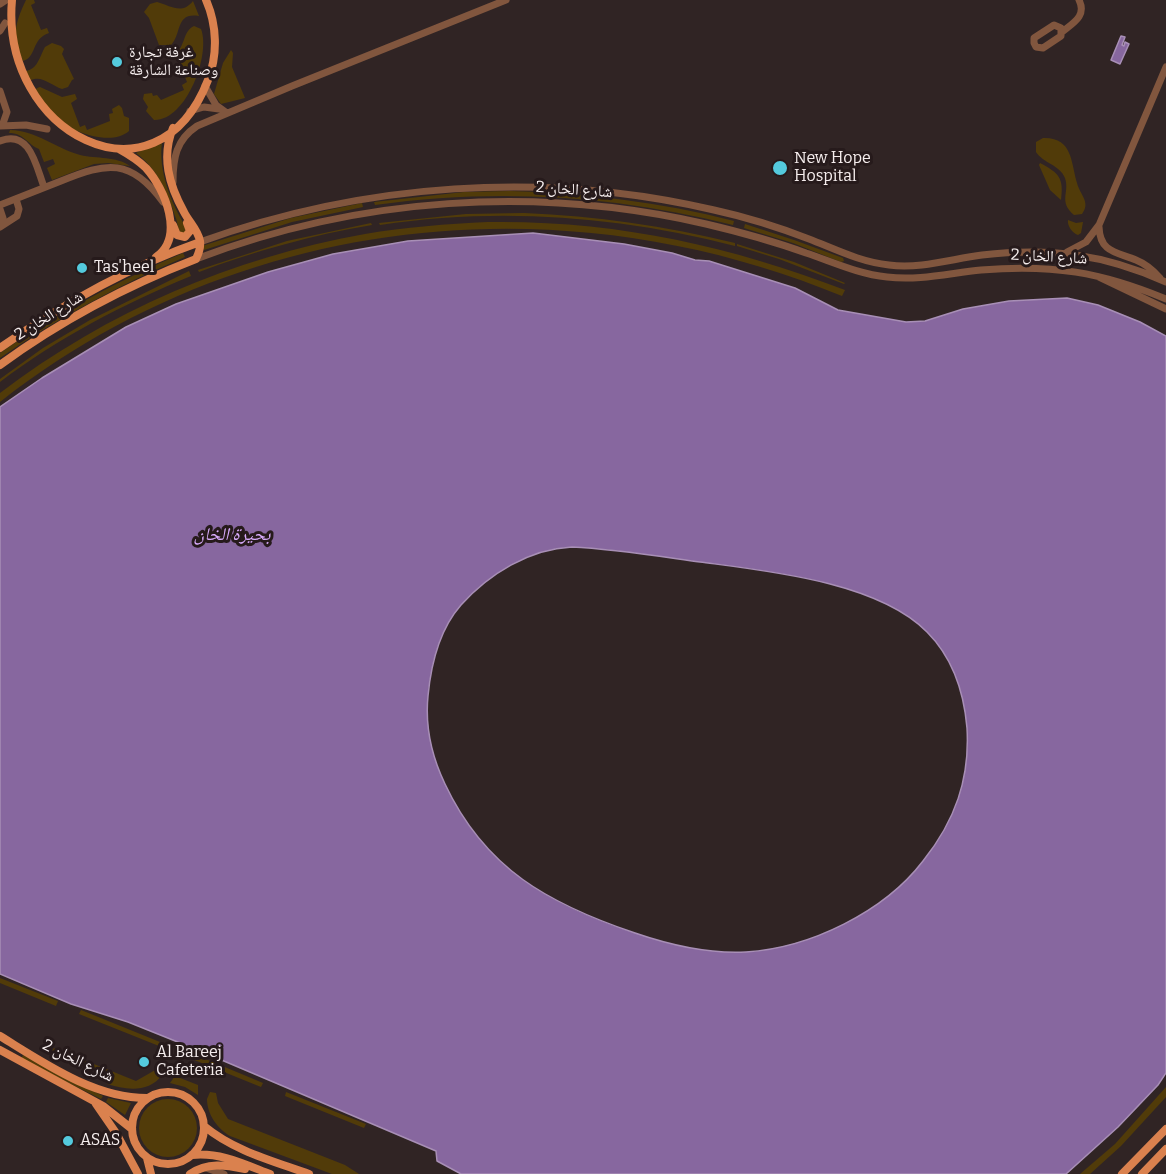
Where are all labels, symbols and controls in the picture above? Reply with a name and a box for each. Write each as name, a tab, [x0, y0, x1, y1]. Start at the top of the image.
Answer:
place label: غرفة تجارة وصناعة الشارقة	[129, 43, 218, 81]
marker: غرفة تجارة وصناعة الشارقة	[110, 55, 124, 69]
place label: New Hope Hospital	[794, 149, 871, 187]
marker: New Hope Hospital	[771, 159, 789, 177]
street label: شارع الخان 2	[535, 178, 613, 202]
street label: شارع الخان 2	[1010, 245, 1088, 269]
place label: Tas'heel	[94, 258, 154, 278]
marker: Tas'heel	[75, 261, 89, 275]
street label: شارع الخان 2	[11, 288, 87, 344]
water label: بحيرة الخان	[194, 524, 270, 546]
street label: شارع الخان 2	[39, 1036, 117, 1086]
place label: Al Bareej Cafeteria	[156, 1043, 223, 1081]
marker: Al Bareej Cafeteria	[137, 1055, 151, 1069]
place label: ASAS	[80, 1131, 120, 1151]
marker: ASAS	[61, 1134, 75, 1148]

